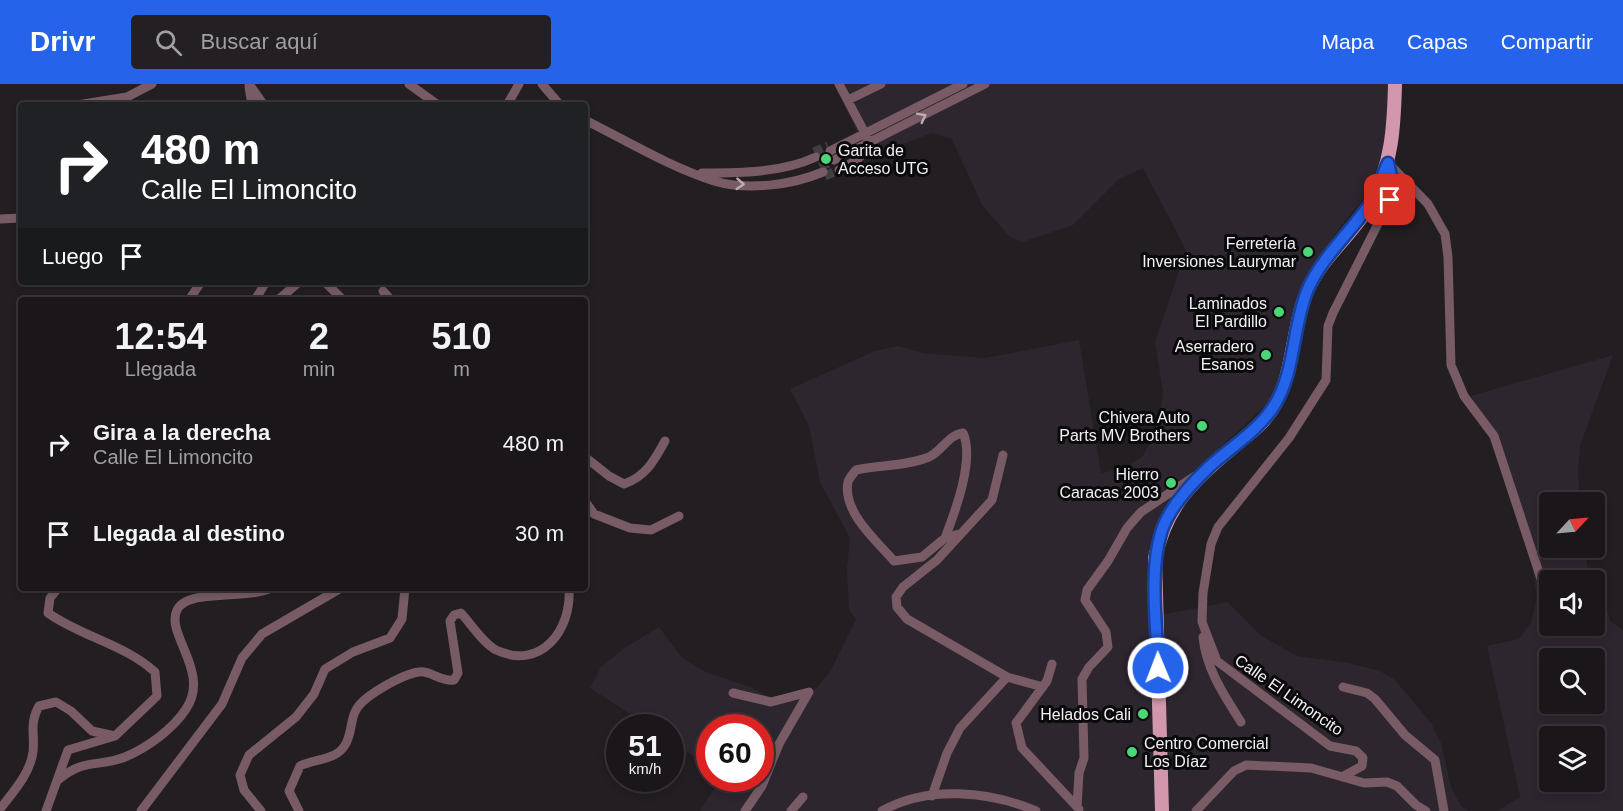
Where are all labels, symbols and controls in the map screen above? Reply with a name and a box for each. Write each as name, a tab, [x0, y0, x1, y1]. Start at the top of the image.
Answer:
search box	[131, 15, 551, 69]
text: Drivr	[30, 26, 95, 57]
icon: search	[152, 26, 185, 59]
text: Buscar aquí	[200, 29, 318, 54]
text: Mapa	[1322, 30, 1374, 53]
text: Capas	[1407, 30, 1468, 53]
text: Compartir	[1501, 30, 1593, 53]
one-way arrow	[916, 113, 926, 124]
icon: right	[42, 126, 120, 204]
text: 480 m	[141, 126, 260, 173]
place label: Garita de Acceso UTG	[838, 142, 929, 177]
marker: Garita de Acceso UTG	[819, 152, 833, 166]
pin	[1364, 174, 1415, 225]
text: Calle El Limoncito	[141, 175, 357, 205]
one-way arrow	[735, 177, 744, 190]
icon: arrive	[1373, 183, 1406, 216]
place label: Ferretería Inversiones Laurymar	[1142, 235, 1297, 270]
icon: arrive	[115, 240, 148, 273]
text: Luego	[42, 244, 103, 269]
marker: Ferretería Inversiones Laurymar	[1301, 245, 1315, 259]
place label: Laminados El Pardillo	[1189, 295, 1267, 330]
marker: Laminados El Pardillo	[1272, 305, 1286, 319]
text: 12:54	[114, 316, 206, 357]
text: 2	[309, 316, 329, 357]
text: 510	[431, 316, 492, 357]
place label: Aserradero Esanos	[1175, 338, 1254, 373]
marker: Aserradero Esanos	[1259, 348, 1273, 362]
text: Llegada	[125, 358, 196, 380]
text: min	[303, 358, 335, 380]
text: m	[453, 358, 470, 380]
place label: Chivera Auto Parts MV Brothers	[1059, 409, 1190, 444]
marker: Chivera Auto Parts MV Brothers	[1195, 419, 1209, 433]
text: Gira a la derecha	[93, 420, 270, 445]
icon: right	[42, 428, 75, 461]
text: 480 m	[503, 431, 564, 456]
text: Calle El Limoncito	[93, 446, 253, 468]
place label: Hierro Caracas 2003	[1059, 466, 1159, 501]
marker: Hierro Caracas 2003	[1164, 476, 1178, 490]
north arrow	[1539, 492, 1605, 558]
map controls	[1539, 492, 1605, 792]
icon: arrive	[42, 518, 75, 551]
text: Llegada al destino	[93, 521, 285, 546]
text: 30 m	[515, 521, 564, 546]
button: sound	[1539, 570, 1605, 636]
position arrow	[1126, 636, 1190, 700]
button: search	[1539, 648, 1605, 714]
street label: Calle El Limoncito	[1232, 651, 1346, 739]
place label: Helados Cali	[1040, 706, 1131, 723]
marker: Helados Cali	[1136, 707, 1150, 721]
speed limit sign: 60	[696, 714, 774, 792]
button: layers	[1539, 726, 1605, 792]
text: 51	[628, 729, 662, 762]
place label: Centro Comercial Los Díaz	[1144, 735, 1268, 770]
marker: Centro Comercial Los Díaz	[1125, 745, 1139, 759]
text: km/h	[629, 760, 661, 777]

